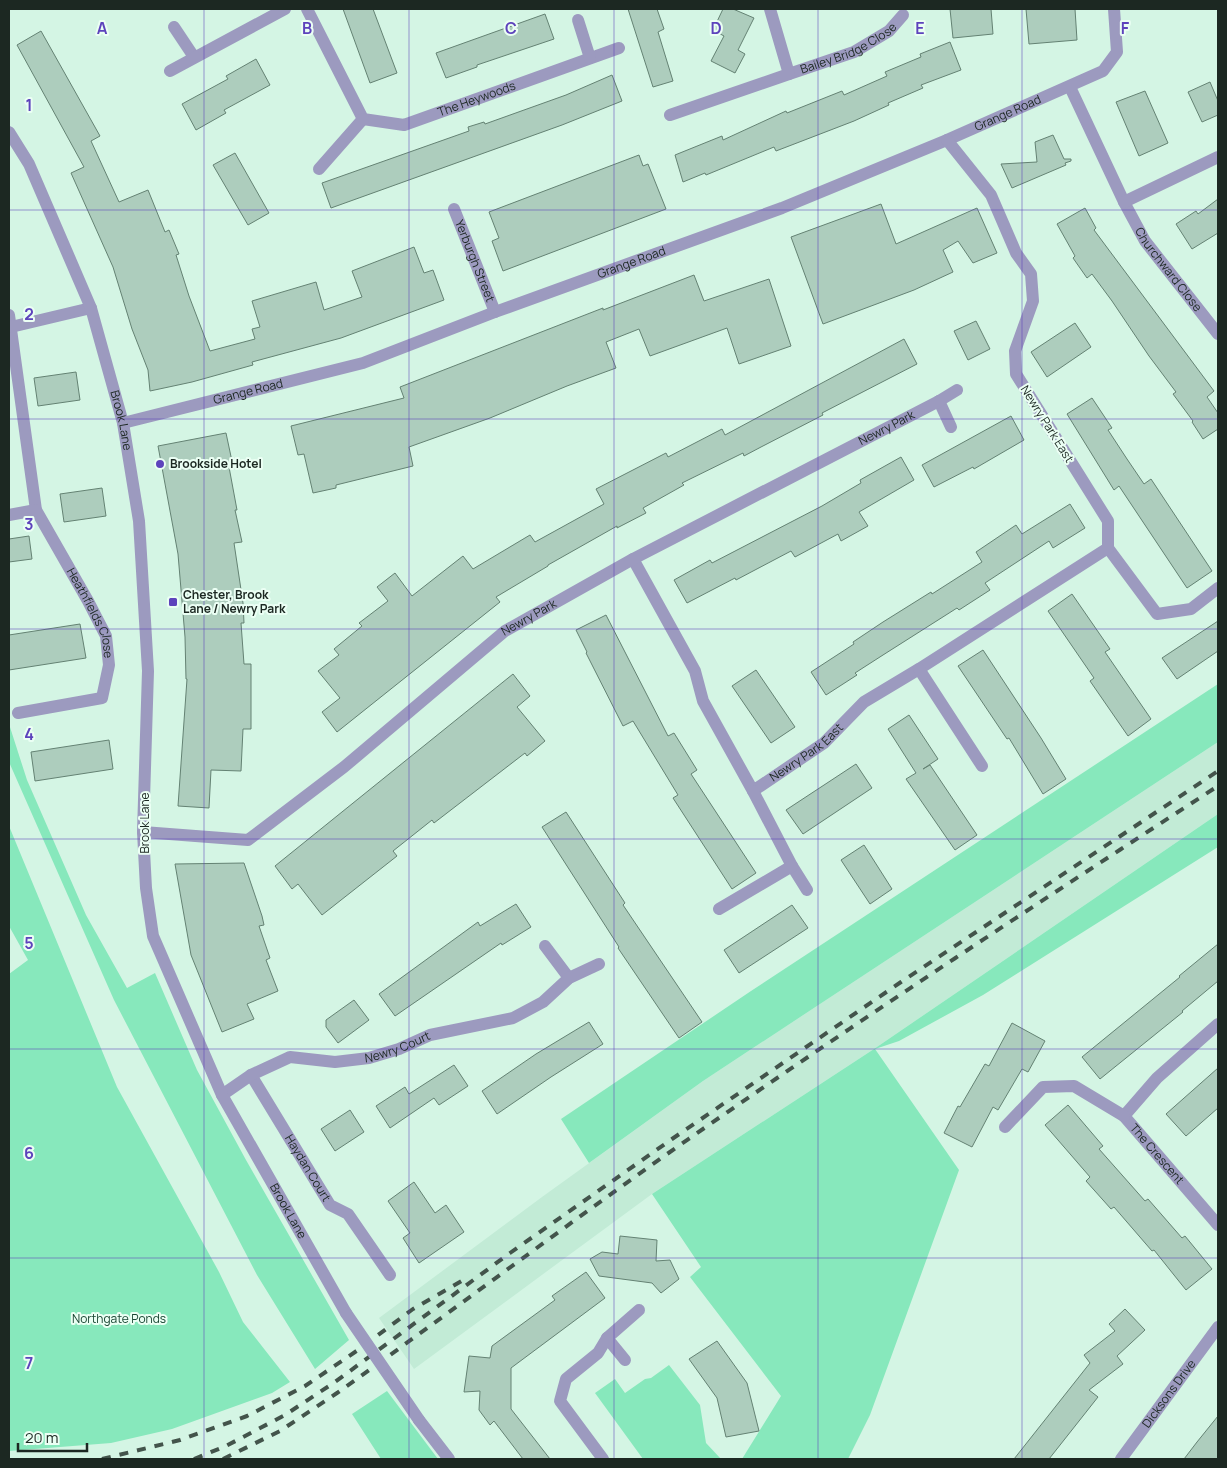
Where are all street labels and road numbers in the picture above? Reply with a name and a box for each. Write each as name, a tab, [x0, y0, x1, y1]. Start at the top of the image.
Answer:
street label: Bailey Bridge Close	[798, 19, 900, 78]
street label: The Heywoods	[435, 77, 518, 120]
street label: Grange Road	[971, 90, 1044, 135]
street label: Yerburgh Street	[451, 217, 499, 305]
street label: Churchward Close	[1131, 224, 1206, 315]
street label: Grange Road	[595, 242, 668, 282]
street label: Grange Road	[211, 374, 285, 408]
street label: Newry Park East	[1017, 382, 1078, 466]
street label: Brook Lane	[106, 388, 136, 452]
street label: Newry Park	[855, 406, 918, 449]
street label: Heathfields Close	[63, 564, 117, 659]
street label: Newry Park	[498, 594, 560, 640]
street label: Newry Park East	[766, 719, 847, 785]
street label: Brook Lane	[136, 792, 153, 854]
street label: Newry Court	[364, 1027, 433, 1066]
street label: The Crescent	[1126, 1120, 1188, 1188]
street label: Haydan Court	[281, 1131, 335, 1205]
street label: Brook Lane	[266, 1180, 311, 1242]
street label: Dicksons Drive	[1138, 1356, 1199, 1431]

